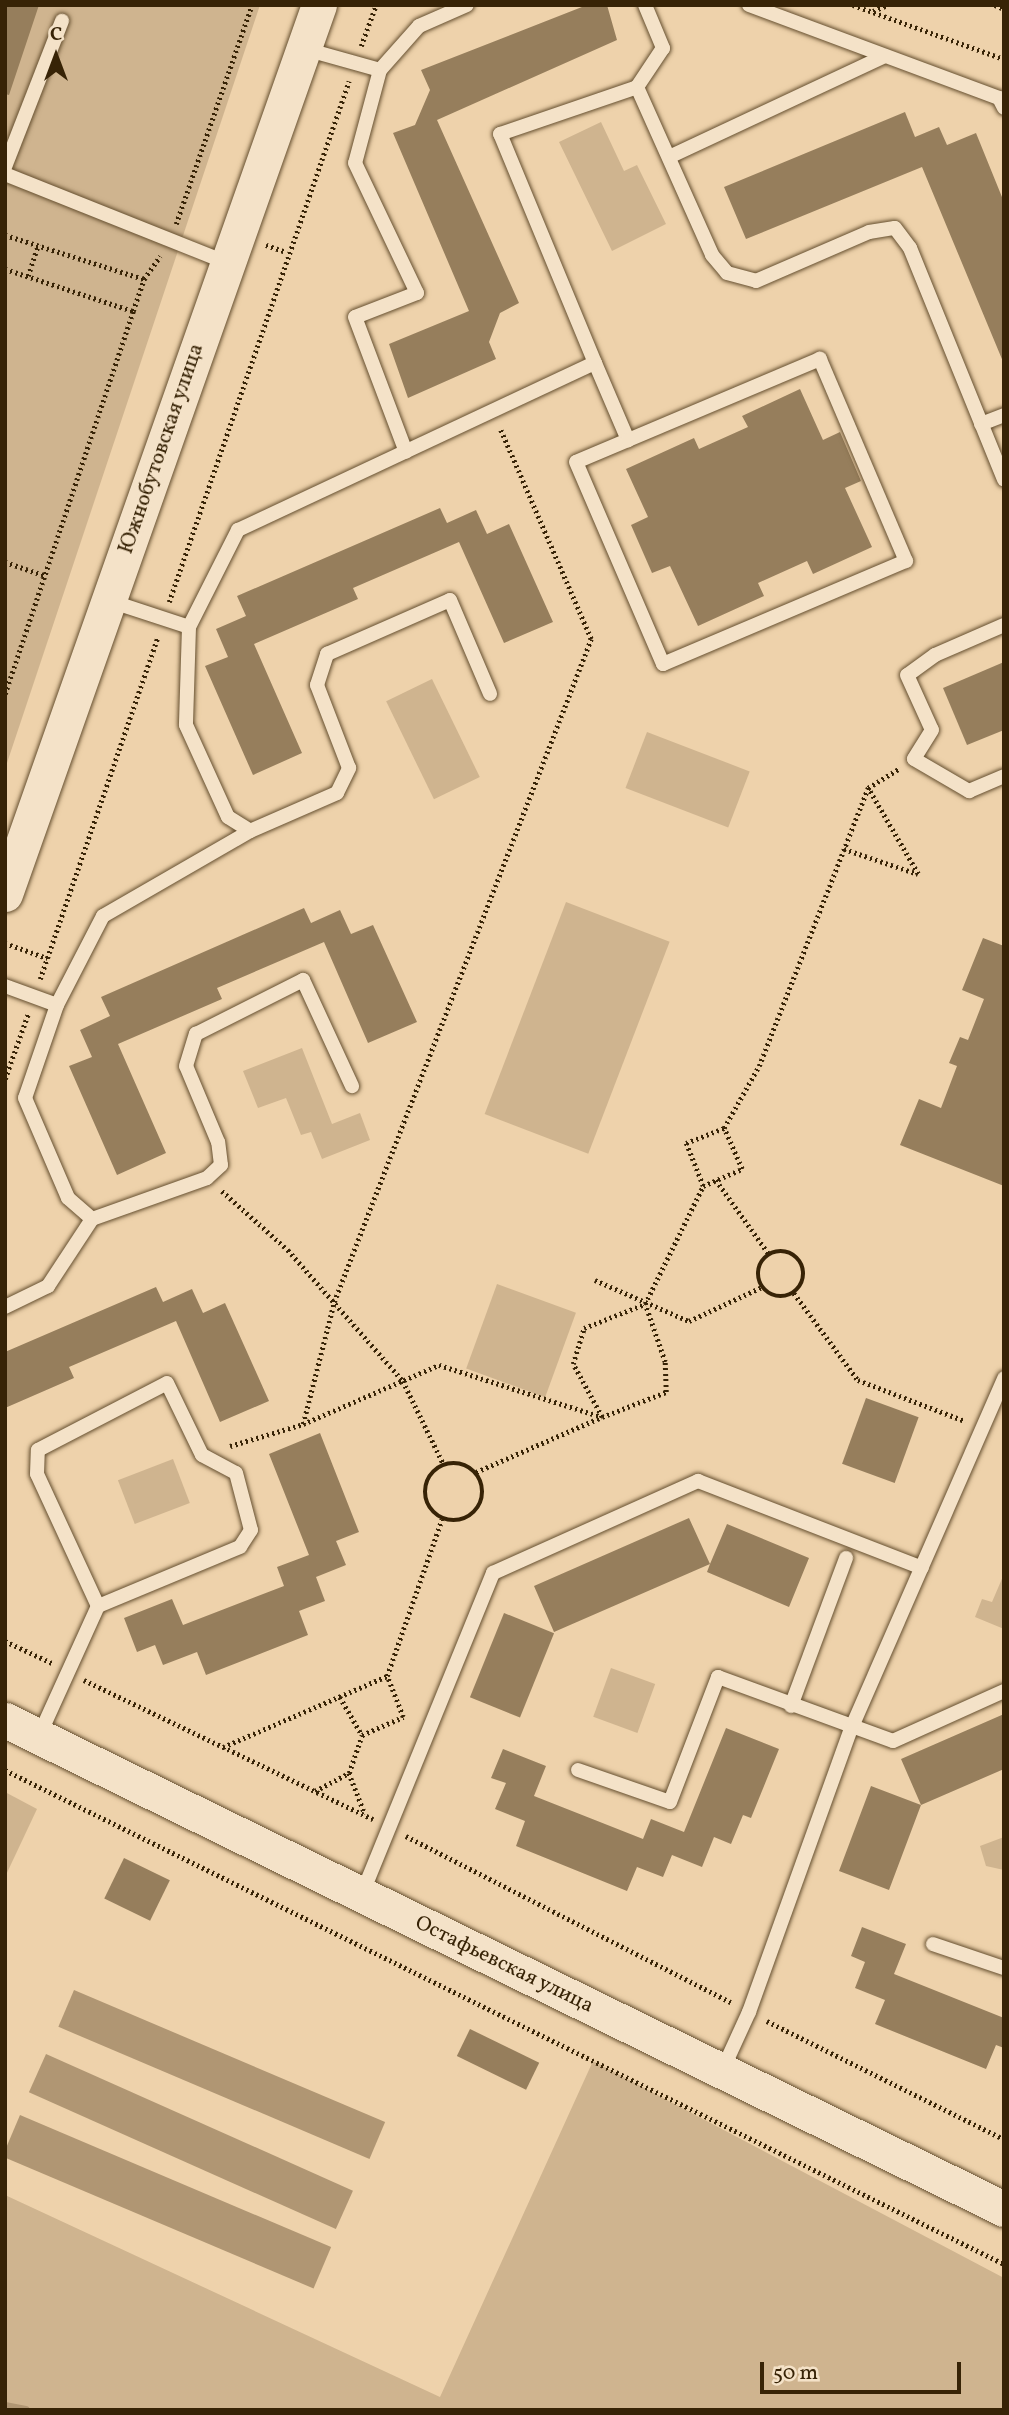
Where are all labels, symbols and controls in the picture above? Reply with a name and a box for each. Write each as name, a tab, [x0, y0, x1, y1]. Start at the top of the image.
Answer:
north arrow	[21, 21, 91, 91]
text: С	[50, 22, 62, 48]
street label: Южнобутовская улица	[114, 340, 210, 558]
street label: Остафьевская улица	[410, 1911, 598, 2019]
scale bar	[764, 2348, 965, 2392]
text: 50 m	[773, 2359, 818, 2388]

